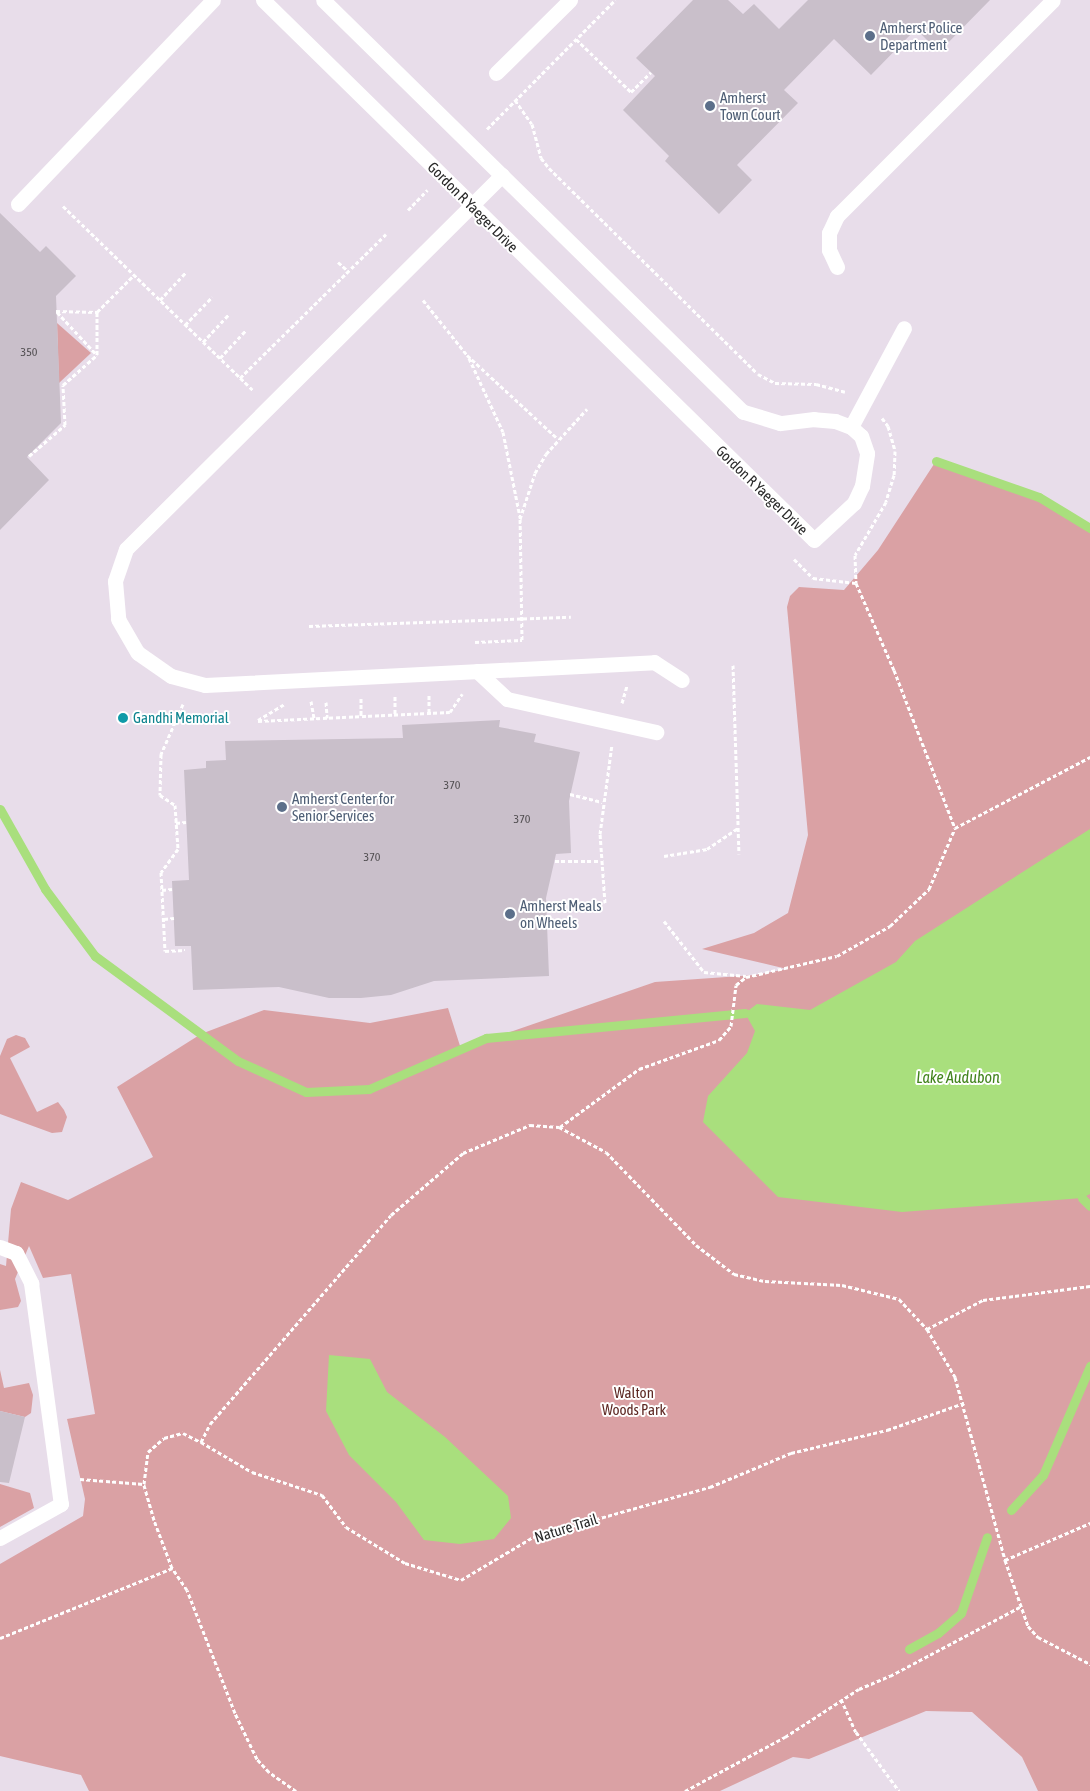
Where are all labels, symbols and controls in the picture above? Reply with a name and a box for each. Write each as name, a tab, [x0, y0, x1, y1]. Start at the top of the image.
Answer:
place label: Amherst Police Department	[880, 18, 962, 53]
marker: Amherst Police Department	[864, 30, 876, 42]
place label: Amherst Town Court	[720, 88, 781, 123]
marker: Amherst Town Court	[704, 100, 716, 112]
street label: Gordon R Yaeger Drive	[424, 158, 522, 256]
house number: 350	[21, 346, 37, 360]
street label: Gordon R Yaeger Drive	[712, 442, 812, 538]
place label: Gandhi Memorial	[133, 709, 229, 727]
marker: Gandhi Memorial	[117, 712, 129, 724]
house number: 370	[444, 779, 460, 793]
place label: Amherst Center for Senior Services	[292, 789, 394, 824]
marker: Amherst Center for Senior Services	[276, 801, 288, 813]
house number: 370	[514, 813, 530, 827]
house number: 370	[364, 851, 380, 865]
place label: Amherst Meals on Wheels	[520, 896, 601, 931]
marker: Amherst Meals on Wheels	[504, 908, 516, 920]
water label: Lake Audubon	[916, 1067, 1000, 1087]
park label: Walton Woods Park	[602, 1383, 666, 1418]
street label: Nature Trail	[532, 1510, 600, 1546]

